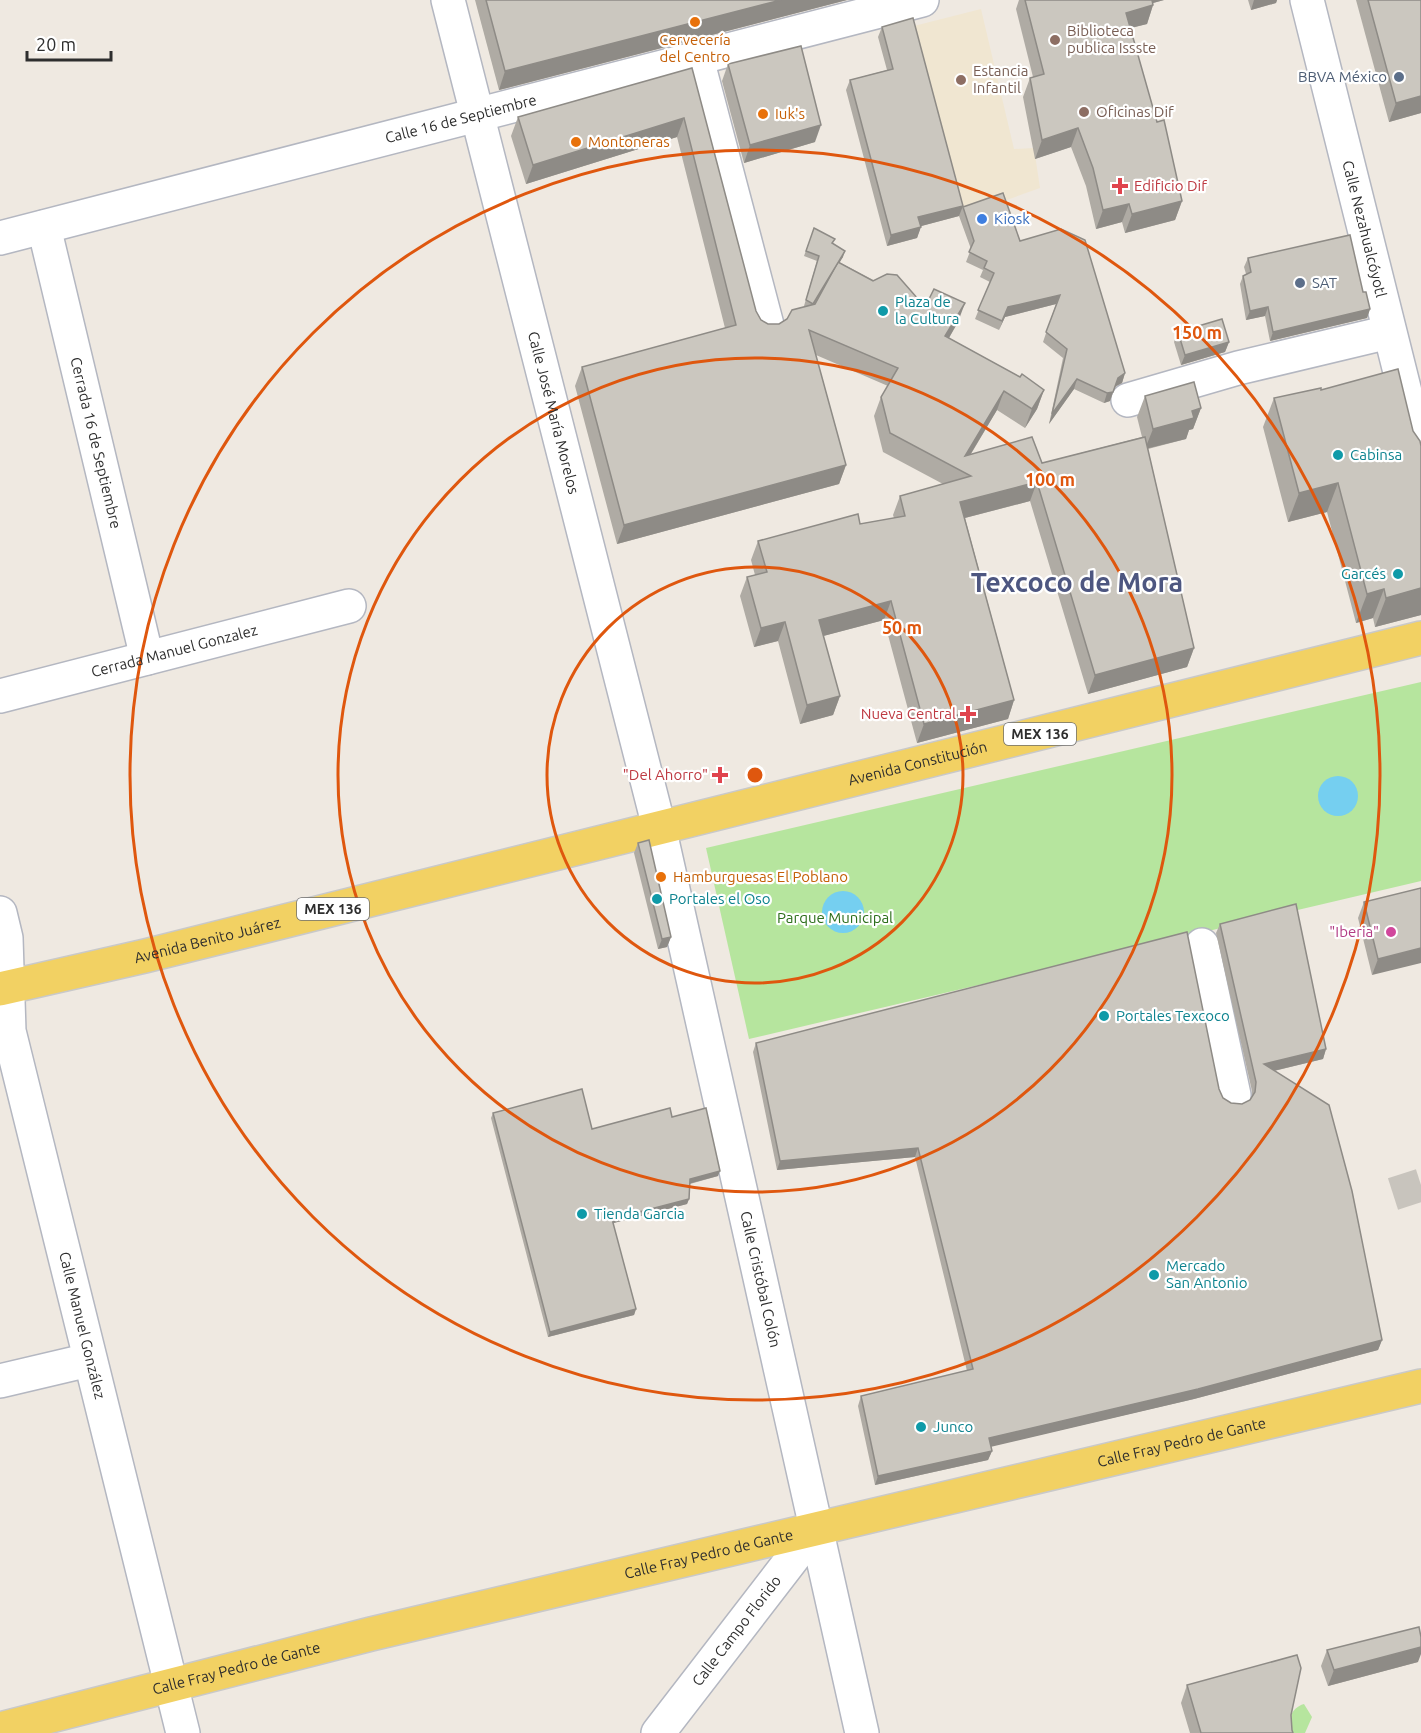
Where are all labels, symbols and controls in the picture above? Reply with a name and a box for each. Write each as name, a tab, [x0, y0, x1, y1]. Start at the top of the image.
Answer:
marker: Cervecería del Centro	[688, 15, 702, 29]
place label: Biblioteca publica Issste	[1067, 22, 1156, 56]
scale bar	[27, 24, 111, 62]
place label: Cervecería del Centro	[659, 31, 731, 65]
marker: Biblioteca publica Issste	[1048, 33, 1062, 47]
text: 20 m	[36, 34, 76, 54]
place label: Estancia Infantil	[973, 62, 1028, 96]
place label: BBVA México	[1298, 68, 1387, 85]
marker: BBVA México	[1392, 70, 1406, 84]
marker: Estancia Infantil	[954, 73, 968, 87]
street label: Calle 16 de Septiembre	[383, 91, 538, 146]
place label: Oficinas Dif	[1096, 103, 1174, 120]
place label: Iuk's	[775, 105, 805, 122]
marker: Oficinas Dif	[1077, 105, 1091, 119]
marker: Iuk's	[756, 107, 770, 121]
place label: Montoneras	[588, 133, 670, 150]
marker: Montoneras	[569, 135, 583, 149]
street label: Calle Nezahualcóyotl	[1339, 159, 1390, 299]
marker: Edificio Dif	[1111, 177, 1129, 195]
place label: Edificio Dif	[1134, 177, 1207, 194]
place label: Kiosk	[994, 210, 1030, 227]
marker: Kiosk	[975, 212, 989, 226]
place label: SAT	[1312, 274, 1338, 291]
marker: SAT	[1293, 276, 1307, 290]
place label: Plaza de la Cultura	[895, 293, 960, 327]
marker: Plaza de la Cultura	[876, 304, 890, 318]
text: 150 m	[1172, 322, 1222, 342]
street label: Calle José María Morelos	[525, 330, 583, 496]
street label: Cerrada 16 de Septiembre	[67, 355, 125, 530]
place label: Cabinsa	[1350, 446, 1402, 463]
marker: Cabinsa	[1331, 448, 1345, 462]
text: 100 m	[1025, 469, 1075, 489]
place label: Garcés	[1341, 565, 1386, 582]
district label: Texcoco de Mora	[971, 567, 1183, 597]
marker: Garcés	[1391, 567, 1405, 581]
text: 50 m	[882, 617, 922, 637]
street label: Cerrada Manuel Gonzalez	[89, 621, 259, 680]
place label: Nueva Central	[861, 705, 956, 722]
marker: Nueva Central	[961, 707, 975, 721]
road number: MEX 136	[1004, 723, 1076, 745]
street label: Avenida Constitución	[846, 737, 989, 788]
centre of rings	[745, 765, 765, 785]
place label: "Del Ahorro"	[623, 766, 708, 783]
marker: "Del Ahorro"	[713, 768, 727, 782]
place label: Hamburguesas El Poblano	[673, 868, 848, 885]
marker: Hamburguesas El Poblano	[654, 870, 668, 884]
place label: Portales el Oso	[669, 890, 771, 907]
marker: Portales el Oso	[650, 892, 664, 906]
road number: MEX 136	[297, 898, 369, 920]
park label: Parque Municipal	[777, 909, 893, 926]
street label: Avenida Benito Juárez	[133, 914, 282, 966]
place label: "Iberia"	[1329, 923, 1379, 940]
marker: "Iberia"	[1384, 925, 1398, 939]
place label: Portales Texcoco	[1116, 1007, 1230, 1024]
marker: Portales Texcoco	[1097, 1009, 1111, 1023]
place label: Tienda Garcia	[594, 1205, 685, 1222]
marker: Tienda Garcia	[575, 1207, 589, 1221]
street label: Calle Cristóbal Colón	[737, 1209, 784, 1349]
street label: Calle Manuel González	[56, 1250, 109, 1401]
place label: Mercado San Antonio	[1166, 1257, 1248, 1291]
marker: Mercado San Antonio	[1147, 1268, 1161, 1282]
street label: Calle Fray Pedro de Gante	[1096, 1414, 1268, 1470]
place label: Junco	[933, 1418, 973, 1435]
marker: Junco	[914, 1420, 928, 1434]
street label: Calle Fray Pedro de Gante	[623, 1526, 795, 1582]
street label: Calle Campo Florido	[688, 1572, 784, 1689]
street label: Calle Fray Pedro de Gante	[150, 1638, 322, 1698]

